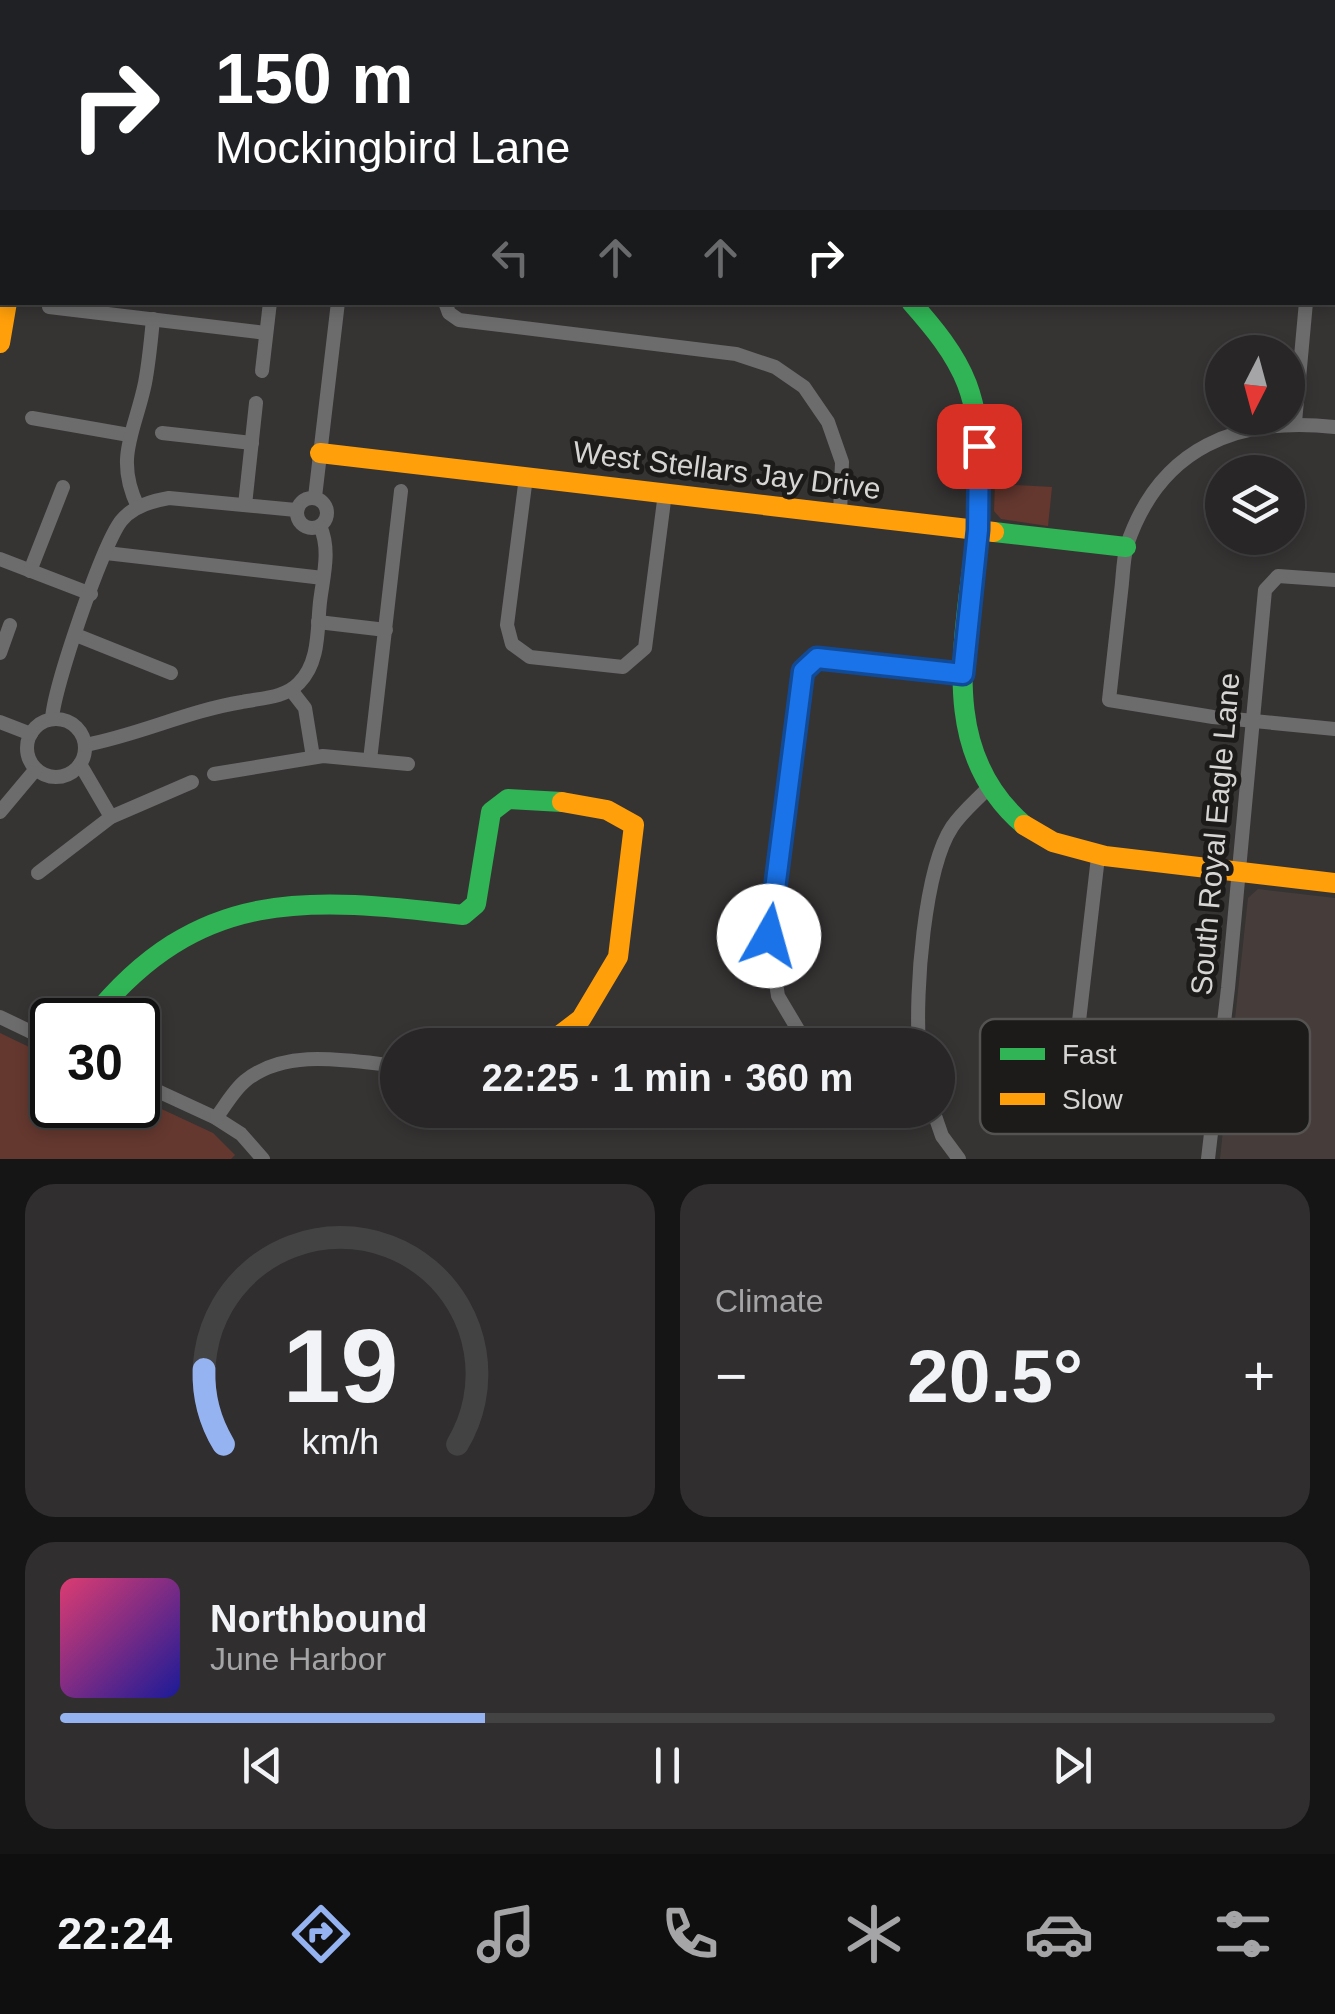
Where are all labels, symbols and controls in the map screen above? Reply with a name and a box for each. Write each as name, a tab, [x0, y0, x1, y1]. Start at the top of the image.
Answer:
icon: right	[50, 40, 180, 170]
text: 150 m	[215, 40, 413, 118]
text: Mockingbird Lane	[215, 122, 570, 173]
icon: left	[483, 230, 538, 285]
icon: ahead	[588, 230, 643, 285]
icon: ahead	[693, 230, 748, 285]
icon: right	[798, 230, 853, 285]
north arrow	[1205, 335, 1305, 435]
map controls	[1205, 335, 1305, 555]
pin	[937, 404, 1022, 489]
icon: arrive	[952, 419, 1007, 474]
street label: West Stellars Jay Drive	[571, 435, 883, 505]
button: layers	[1205, 455, 1305, 555]
street label: South Royal Eagle Lane	[1184, 671, 1246, 997]
position arrow	[717, 884, 821, 988]
speed limit sign: 30	[30, 998, 160, 1128]
legend	[980, 1019, 1310, 1134]
text: Fast	[1062, 1039, 1117, 1070]
text: 22:25 · 1 min · 360 m	[482, 1057, 853, 1099]
text: Slow	[1062, 1084, 1123, 1115]
text: Climate	[715, 1283, 823, 1319]
text: 19	[282, 1308, 398, 1424]
text: 20.5°	[907, 1334, 1083, 1418]
text: −	[715, 1345, 747, 1407]
text: +	[1243, 1345, 1275, 1407]
text: km/h	[301, 1422, 379, 1462]
text: Northbound	[210, 1598, 427, 1640]
text: June Harbor	[210, 1641, 386, 1677]
icon: previous	[235, 1738, 290, 1793]
icon: pause	[640, 1738, 695, 1793]
icon: next	[1045, 1738, 1100, 1793]
icon: directions	[286, 1899, 356, 1969]
icon: music	[471, 1899, 541, 1969]
icon: phone	[655, 1899, 725, 1969]
icon: climate	[839, 1899, 909, 1969]
icon: car	[1024, 1899, 1094, 1969]
icon: filters	[1208, 1899, 1278, 1969]
text: 22:24	[57, 1908, 172, 1959]

